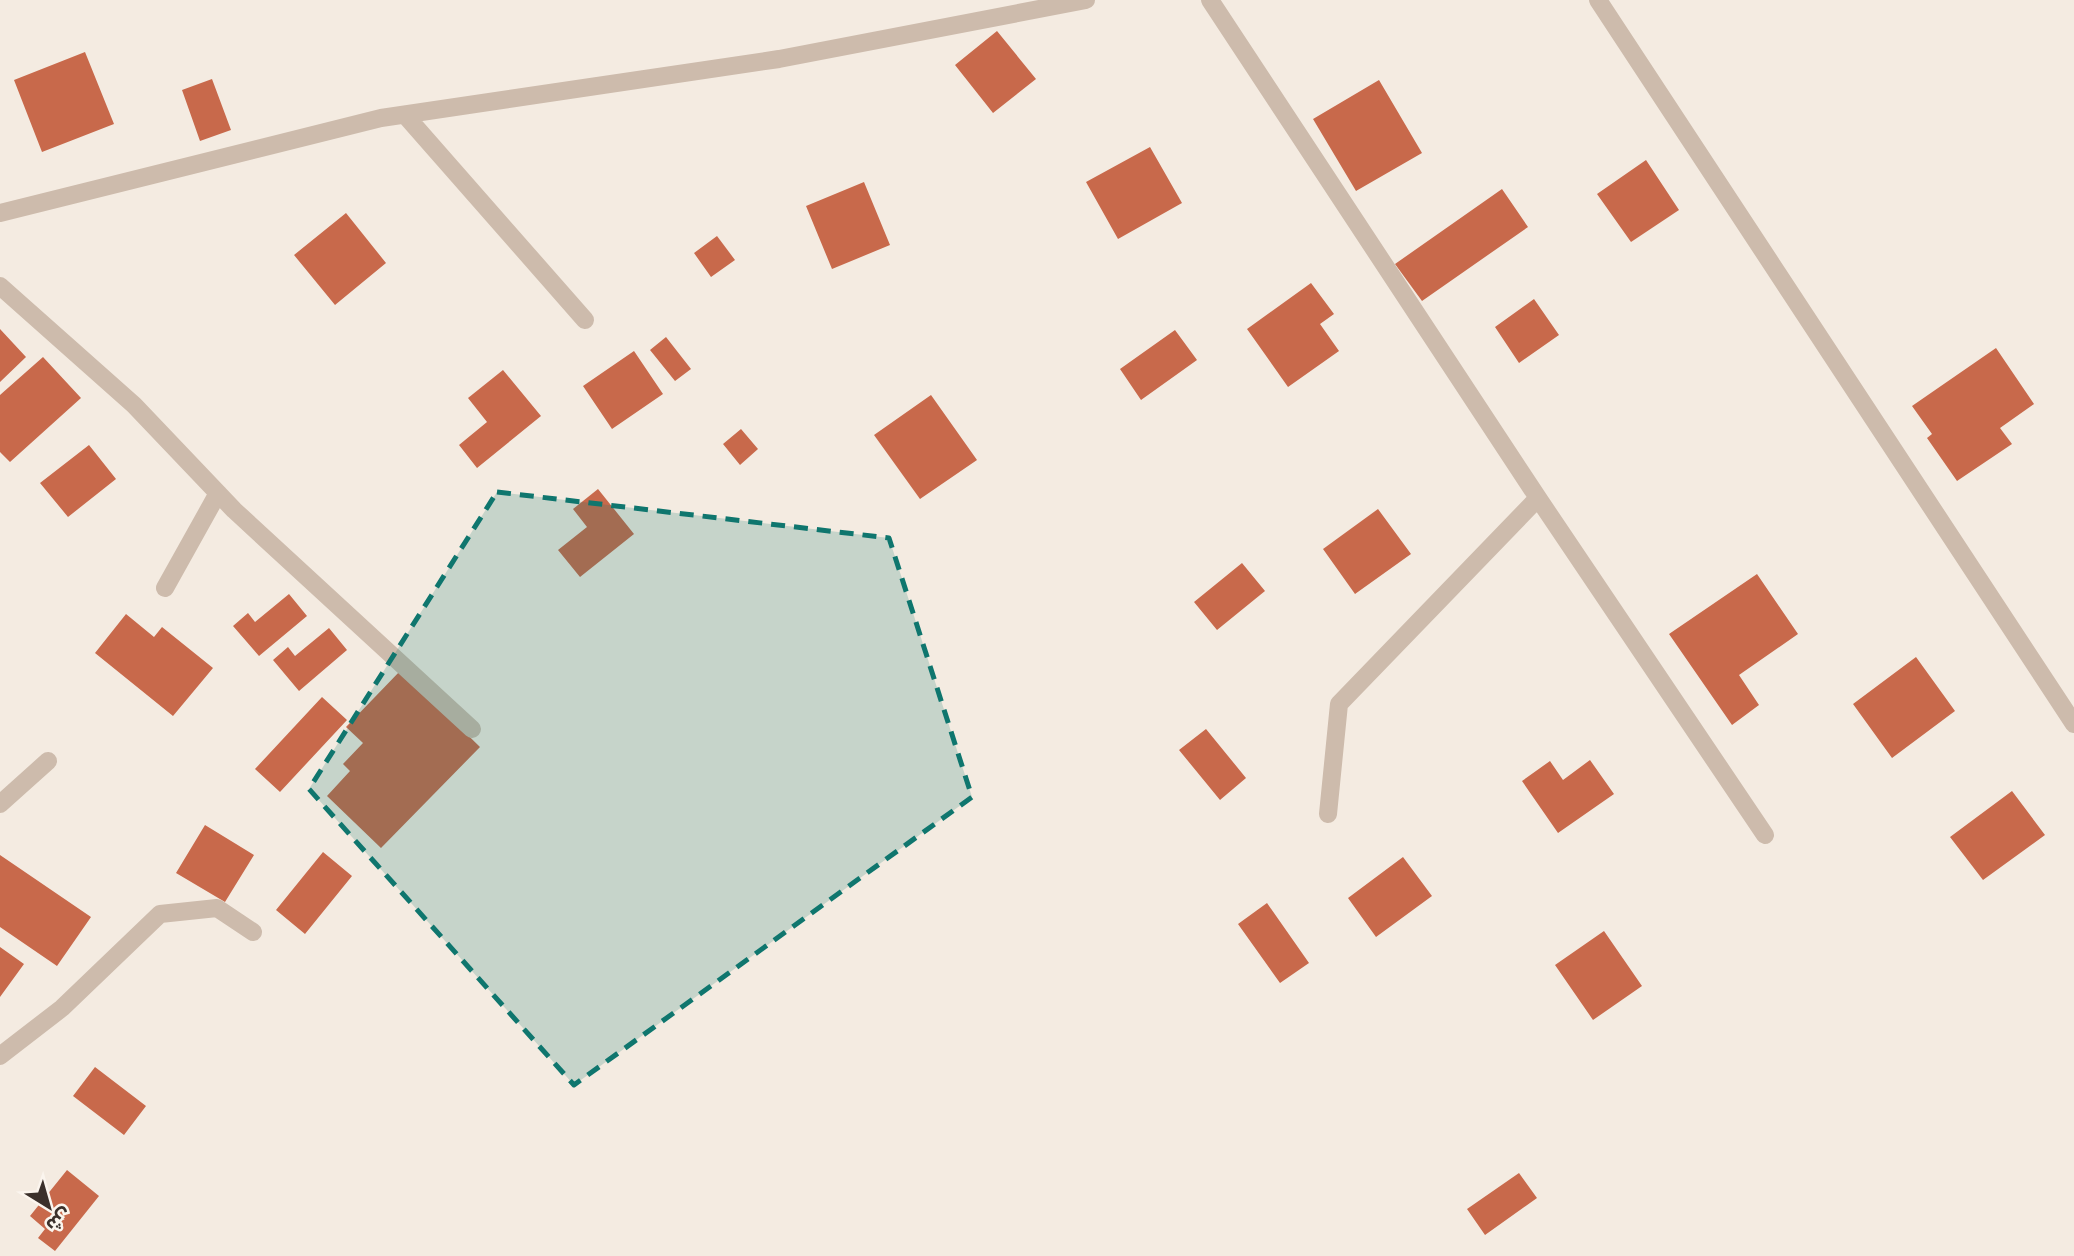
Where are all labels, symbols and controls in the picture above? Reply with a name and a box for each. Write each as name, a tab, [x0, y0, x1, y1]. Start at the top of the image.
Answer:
north arrow	[14, 1172, 84, 1242]
text: ش	[41, 1202, 77, 1239]

